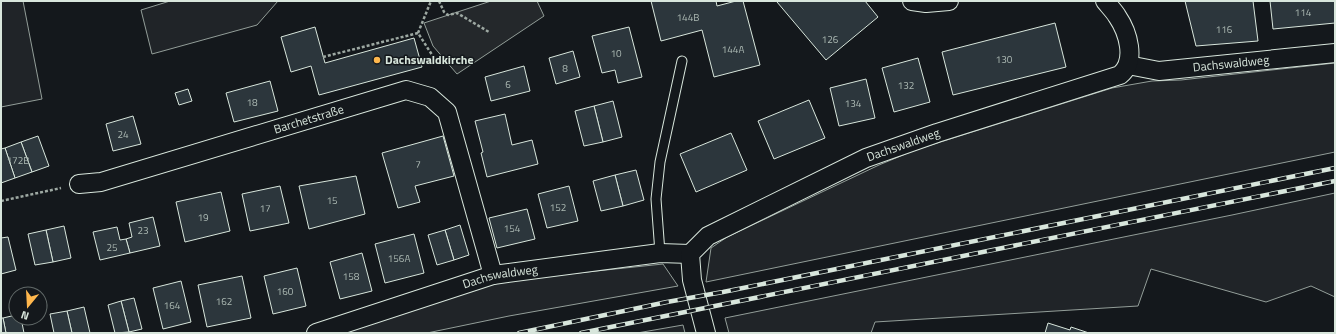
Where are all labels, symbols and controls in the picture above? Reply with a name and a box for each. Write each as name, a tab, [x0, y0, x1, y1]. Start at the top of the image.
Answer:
house number: 114	[1295, 5, 1312, 20]
house number: 144B	[677, 10, 699, 25]
house number: 116	[1216, 22, 1233, 37]
house number: 126	[822, 32, 839, 47]
house number: 144A	[722, 42, 744, 57]
house number: 10	[610, 46, 622, 61]
place label: Dachswaldkirche	[385, 50, 474, 69]
street label: Dachswaldweg	[1192, 50, 1270, 76]
house number: 130	[996, 52, 1013, 67]
marker: Dachswaldkirche	[372, 55, 382, 65]
house number: 8	[562, 61, 568, 76]
house number: 6	[505, 77, 511, 92]
house number: 132	[898, 78, 914, 93]
house number: 18	[246, 95, 258, 110]
house number: 134	[845, 96, 862, 111]
street label: Barchetstraße	[271, 99, 346, 138]
street label: Dachswaldweg	[864, 123, 942, 166]
house number: 24	[117, 127, 129, 142]
house number: 172B	[7, 153, 29, 168]
house number: 7	[415, 157, 421, 172]
house number: 15	[326, 193, 338, 208]
house number: 152	[550, 200, 566, 215]
house number: 17	[259, 201, 271, 216]
house number: 19	[197, 210, 209, 225]
house number: 154	[504, 221, 521, 236]
house number: 23	[137, 223, 149, 238]
house number: 25	[106, 240, 118, 255]
house number: 156A	[388, 251, 410, 266]
street label: Dachswaldweg	[460, 259, 539, 293]
house number: 158	[343, 269, 360, 284]
house number: 160	[277, 284, 294, 299]
north arrow	[8, 286, 48, 326]
house number: 162	[216, 294, 232, 309]
house number: 164	[164, 298, 181, 313]
text: N	[19, 307, 31, 324]

